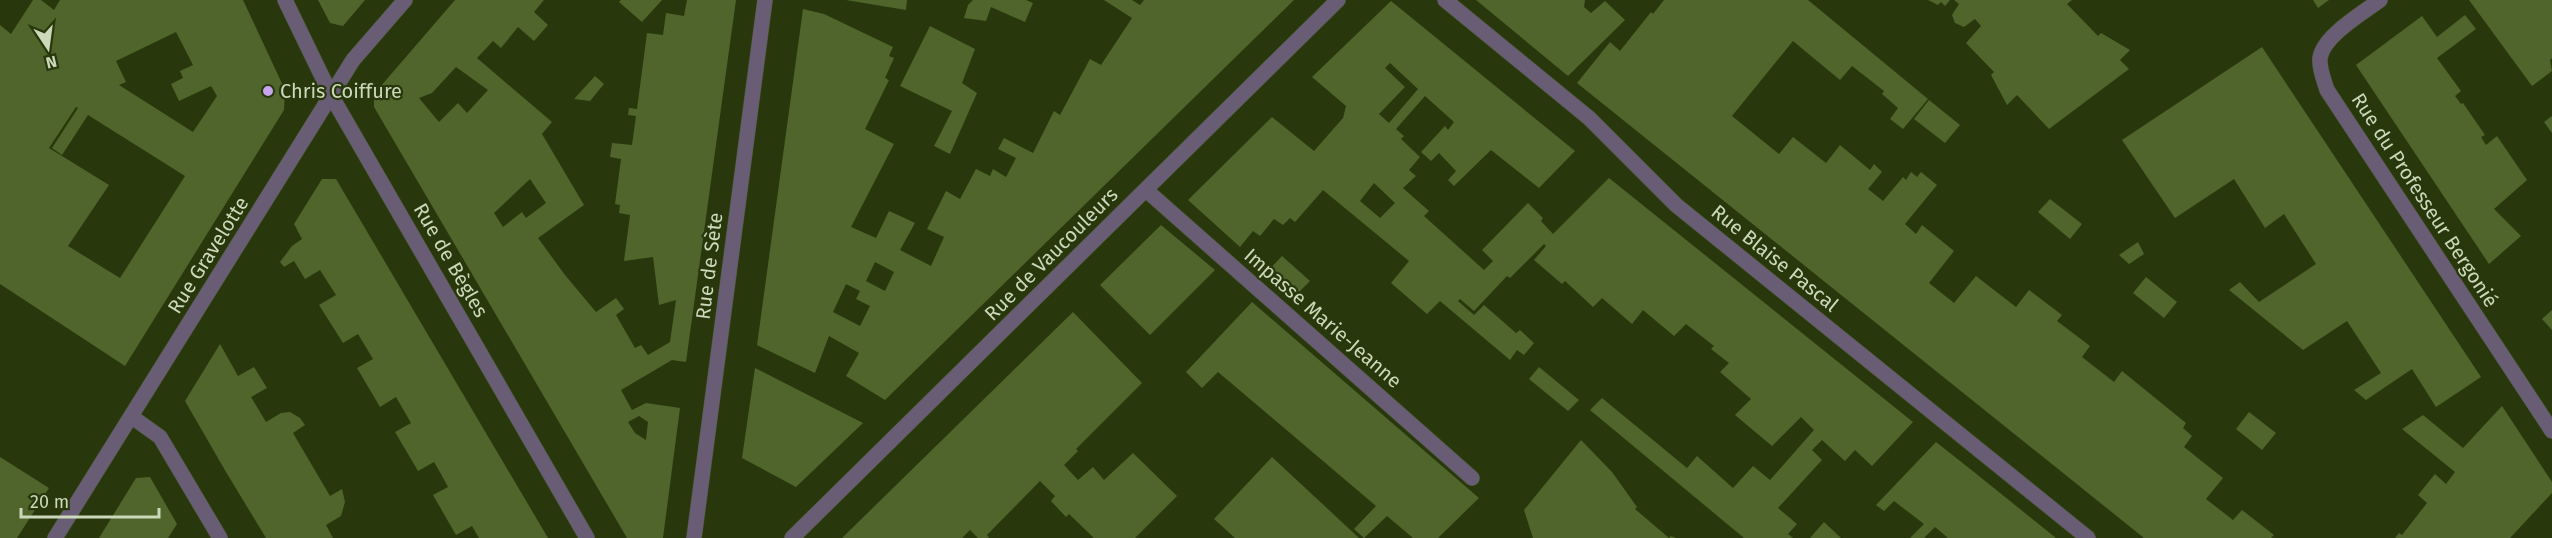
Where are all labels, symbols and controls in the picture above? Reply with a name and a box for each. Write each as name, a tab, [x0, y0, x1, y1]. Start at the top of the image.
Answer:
north arrow	[18, 18, 78, 78]
text: N	[44, 52, 59, 73]
place label: Chris Coiffure	[280, 79, 402, 103]
marker: Chris Coiffure	[261, 84, 275, 98]
street label: Rue du Professeur Bergonié	[2347, 88, 2503, 312]
street label: Rue de Vaucouleurs	[979, 182, 1123, 326]
street label: Rue Gravelotte	[163, 192, 253, 318]
street label: Rue de Bègles	[409, 199, 493, 321]
street label: Rue Blaise Pascal	[1707, 199, 1843, 317]
street label: Rue de Sète	[691, 211, 727, 321]
street label: Impasse Marie-Jeanne	[1239, 243, 1407, 393]
scale bar	[21, 481, 159, 519]
text: 20 m	[30, 491, 69, 513]

